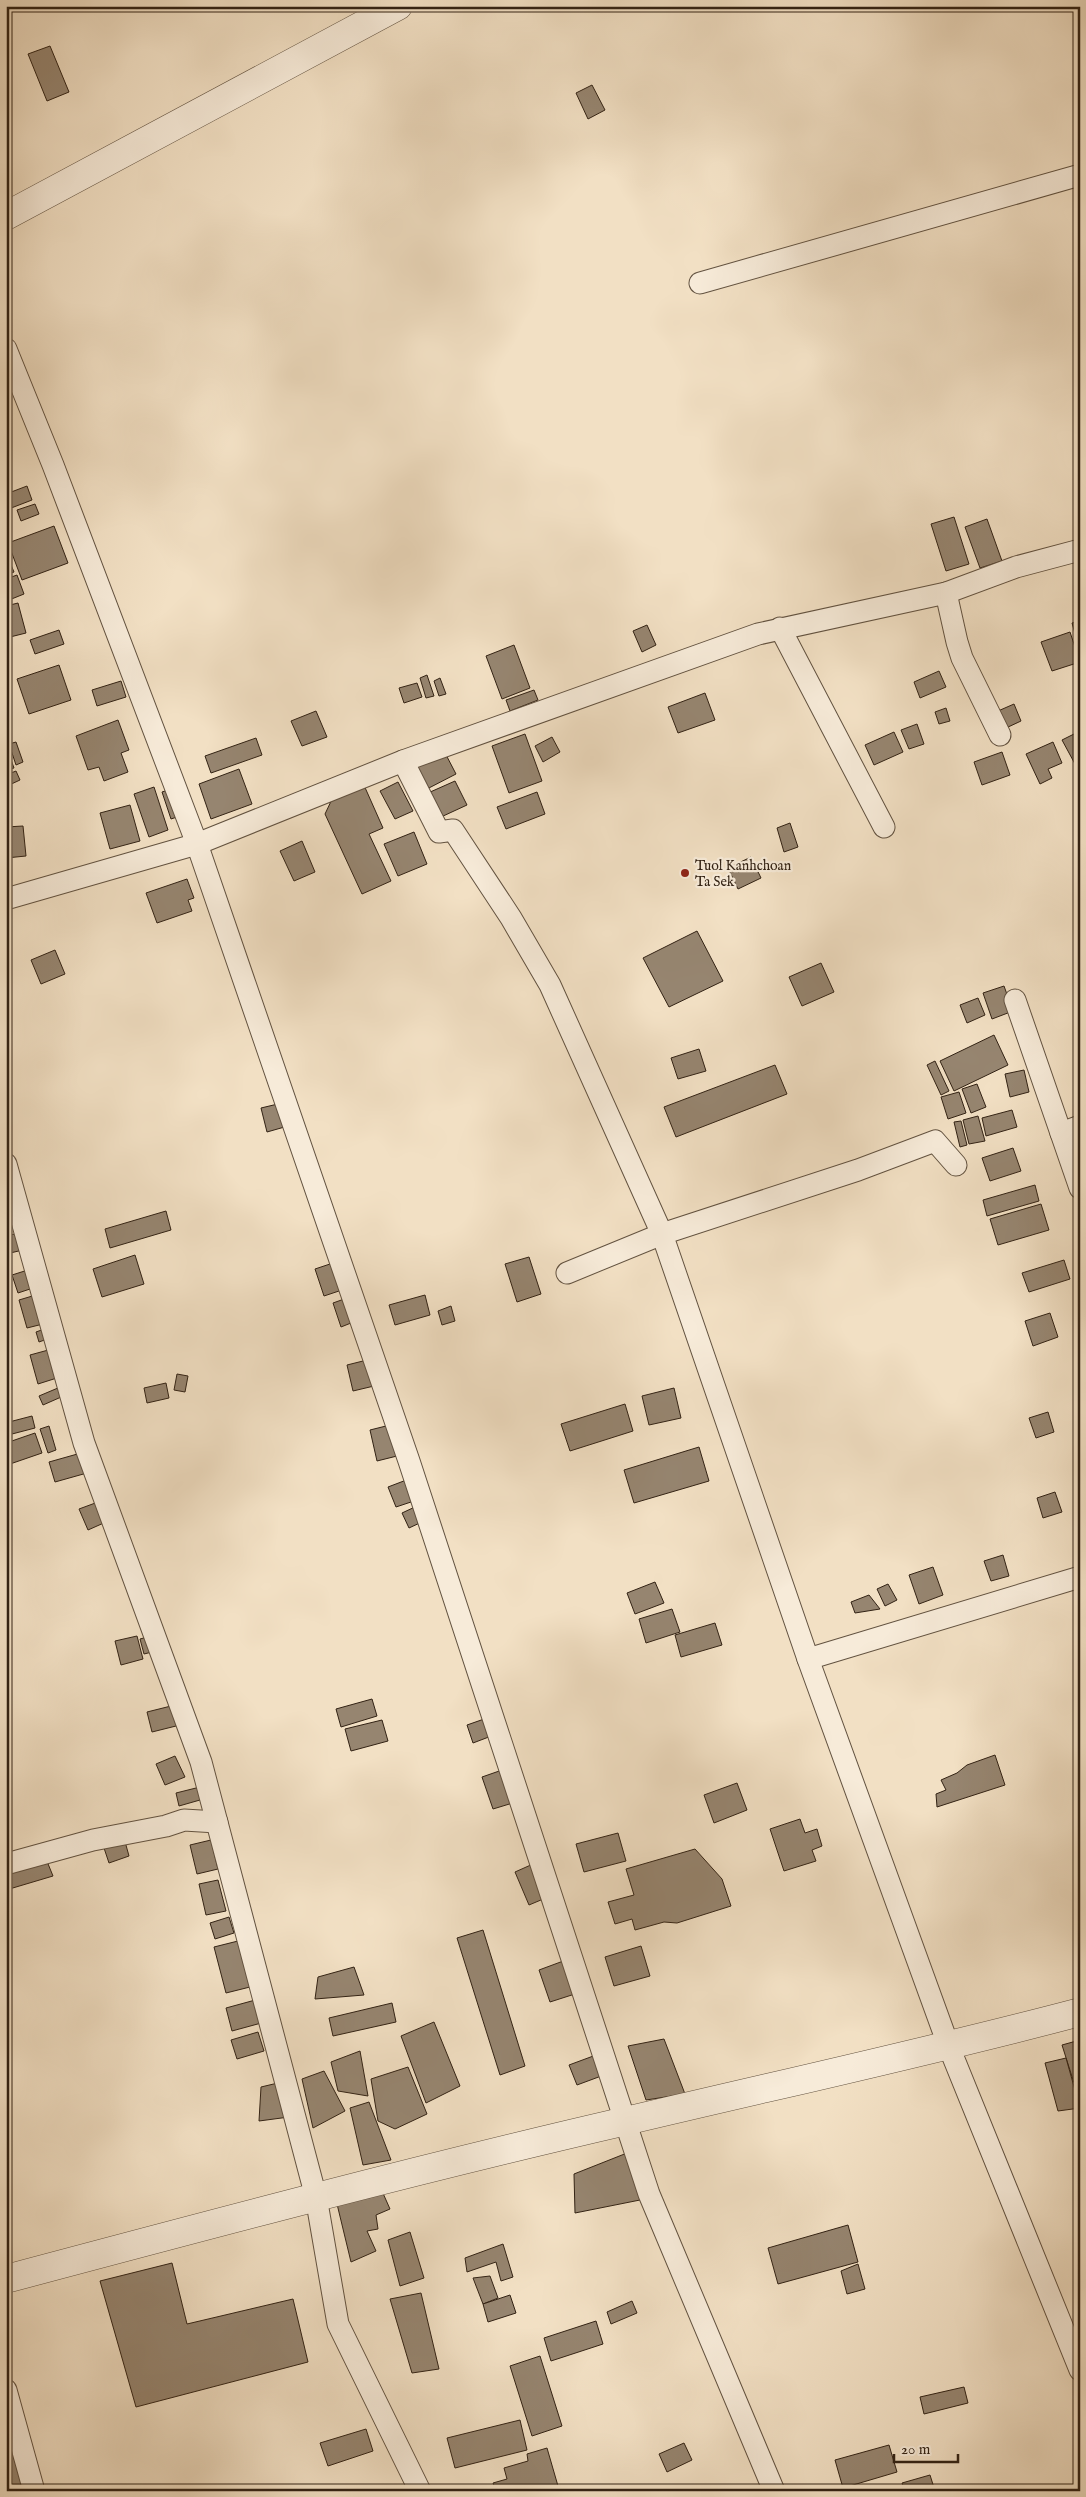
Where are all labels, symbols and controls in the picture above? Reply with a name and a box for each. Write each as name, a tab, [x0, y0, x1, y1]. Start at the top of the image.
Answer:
place label: Tuol Kanhchoan Ta Sek	[695, 857, 792, 891]
marker: Tuol Kanhchoan Ta Sek	[679, 867, 691, 879]
scale bar	[894, 2432, 957, 2464]
text: 20 m	[901, 2440, 931, 2459]

